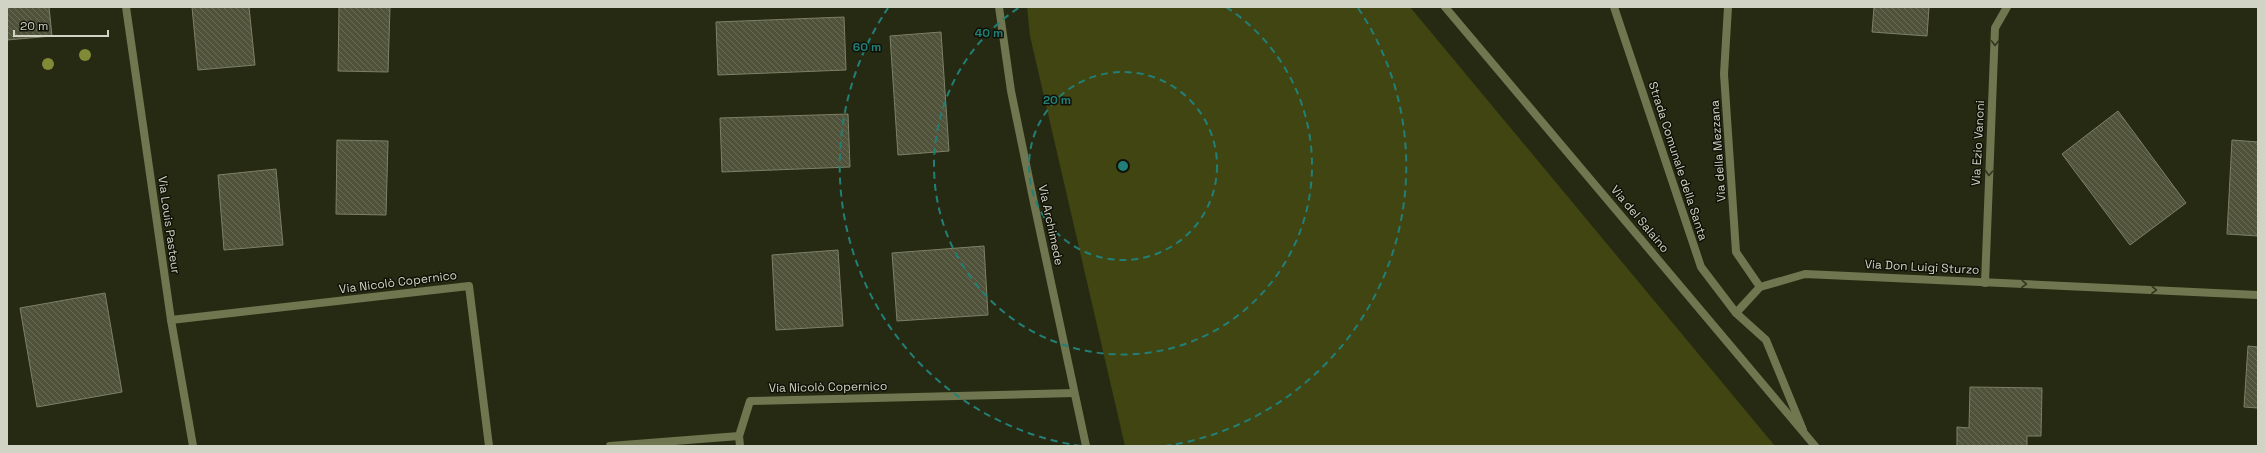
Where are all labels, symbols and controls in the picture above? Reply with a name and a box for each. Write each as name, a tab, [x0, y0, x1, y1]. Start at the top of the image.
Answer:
scale bar	[14, 12, 108, 38]
text: 20 m	[20, 18, 48, 34]
text: 40 m	[975, 25, 1003, 41]
text: 60 m	[853, 39, 881, 55]
one-way arrow	[1990, 40, 1999, 46]
street label: Strada Comunale della Santa	[1645, 79, 1711, 243]
text: 20 m	[1043, 92, 1071, 108]
street label: Via della Mezzana	[1706, 99, 1730, 202]
street label: Via Ezio Vanoni	[1968, 100, 1988, 186]
centre of rings	[1116, 159, 1130, 173]
one-way arrow	[1984, 170, 1993, 176]
street label: Via Louis Pasteur	[154, 175, 184, 275]
street label: Via del Salaino	[1607, 182, 1673, 256]
street label: Via Archimede	[1035, 183, 1067, 267]
street label: Via Don Luigi Sturzo	[1864, 256, 1980, 278]
street label: Via Nicolò Copernico	[338, 267, 458, 297]
one-way arrow	[2021, 280, 2027, 289]
one-way arrow	[2151, 286, 2157, 295]
street label: Via Nicolò Copernico	[769, 378, 887, 396]

